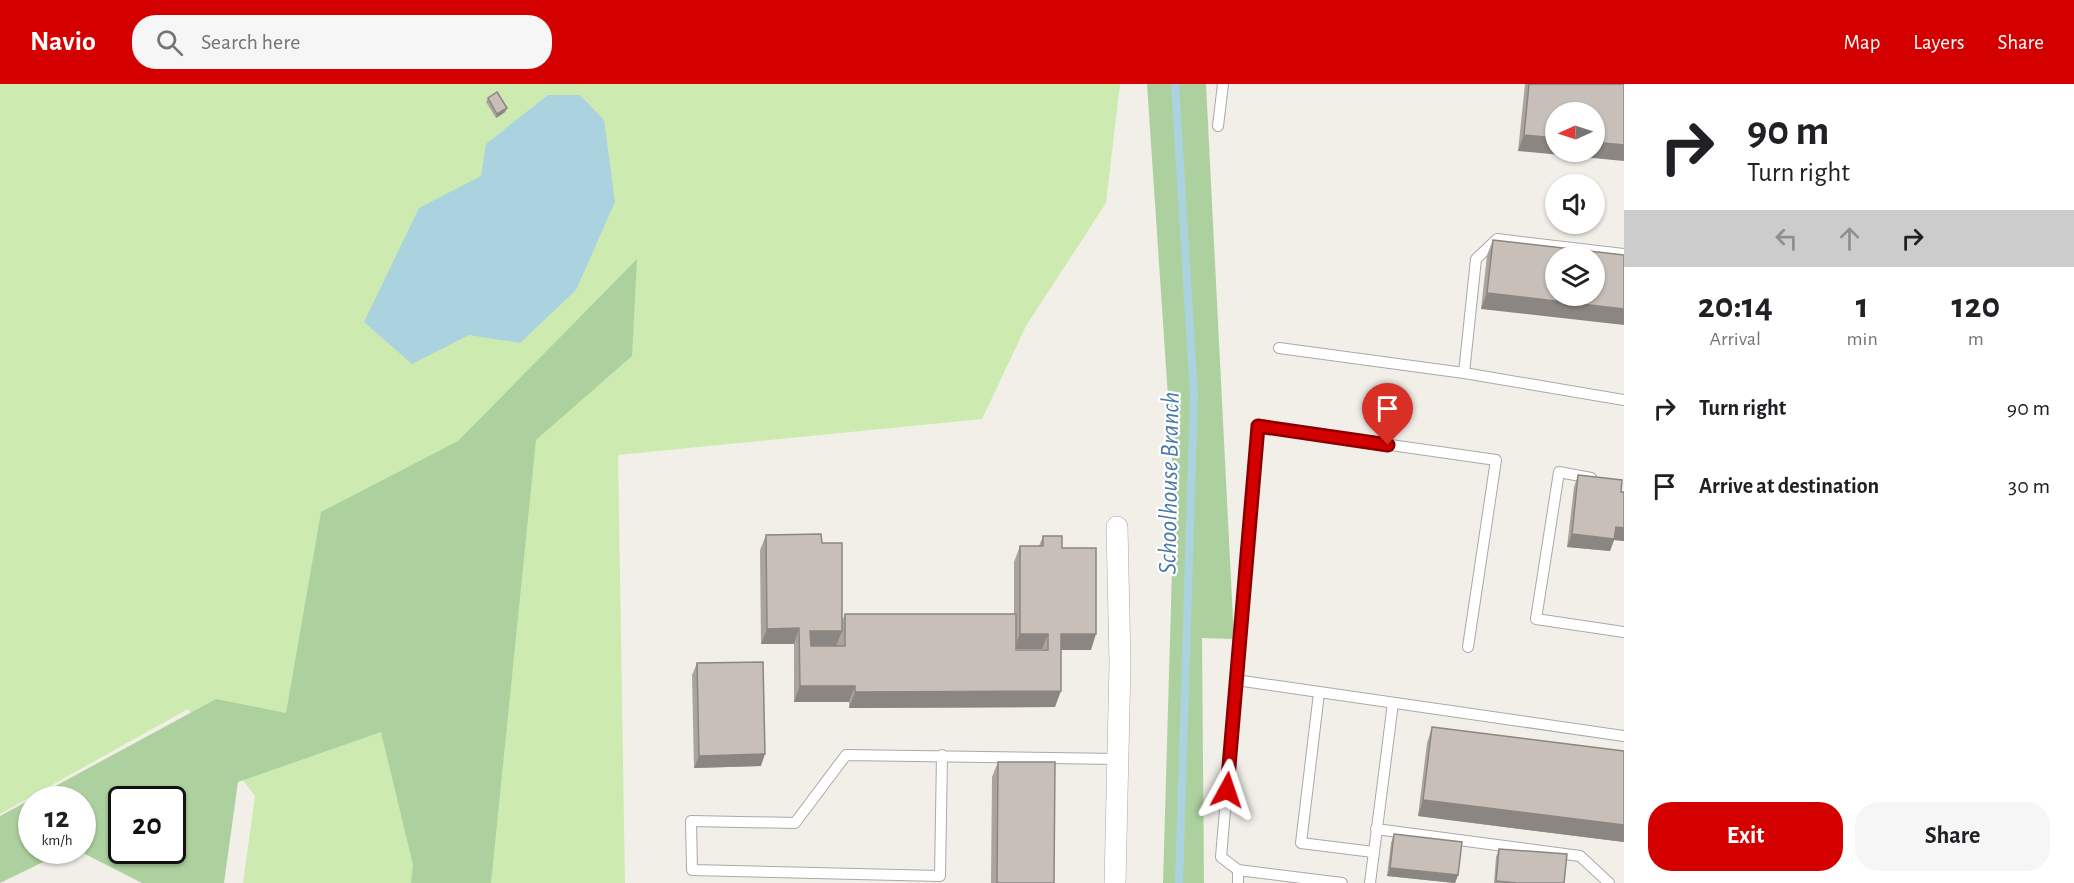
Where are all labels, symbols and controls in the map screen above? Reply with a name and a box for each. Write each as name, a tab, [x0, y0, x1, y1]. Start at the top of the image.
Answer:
search box	[132, 15, 552, 69]
icon: search	[153, 26, 186, 59]
text: Navio	[30, 28, 96, 56]
text: Search here	[201, 31, 300, 53]
text: Map	[1844, 32, 1880, 53]
text: Layers	[1913, 32, 1964, 53]
text: Share	[1997, 32, 2044, 53]
north arrow	[1545, 102, 1605, 162]
map controls	[1545, 102, 1605, 306]
icon: right	[1648, 108, 1726, 186]
text: 90 m	[1747, 110, 1829, 152]
text: Turn right	[1747, 159, 1850, 186]
button: sound	[1545, 174, 1605, 234]
icon: left	[1770, 222, 1803, 255]
icon: ahead	[1833, 222, 1866, 255]
icon: right	[1896, 222, 1929, 255]
button: layers	[1545, 246, 1605, 306]
text: 20:14	[1698, 288, 1773, 324]
text: 1	[1856, 288, 1869, 324]
text: 120	[1952, 288, 2000, 324]
text: Arrival	[1710, 329, 1761, 349]
text: min	[1847, 329, 1878, 349]
text: m	[1968, 329, 1984, 349]
pin	[1362, 383, 1413, 445]
water label: Schoolhouse Branch	[1154, 391, 1184, 575]
icon: arrive	[1371, 392, 1404, 425]
icon: right	[1648, 392, 1681, 425]
text: Turn right	[1699, 397, 1786, 419]
text: 90 m	[2007, 397, 2050, 419]
icon: arrive	[1648, 470, 1681, 503]
text: Arrive at destination	[1699, 475, 1879, 497]
text: 30 m	[2008, 475, 2050, 497]
position arrow	[1195, 758, 1259, 822]
speed limit sign: 20	[108, 786, 186, 864]
button: Exit	[1648, 802, 1843, 871]
button: Share	[1855, 802, 2050, 871]
text: 12	[45, 803, 69, 833]
text: km/h	[42, 833, 72, 848]

